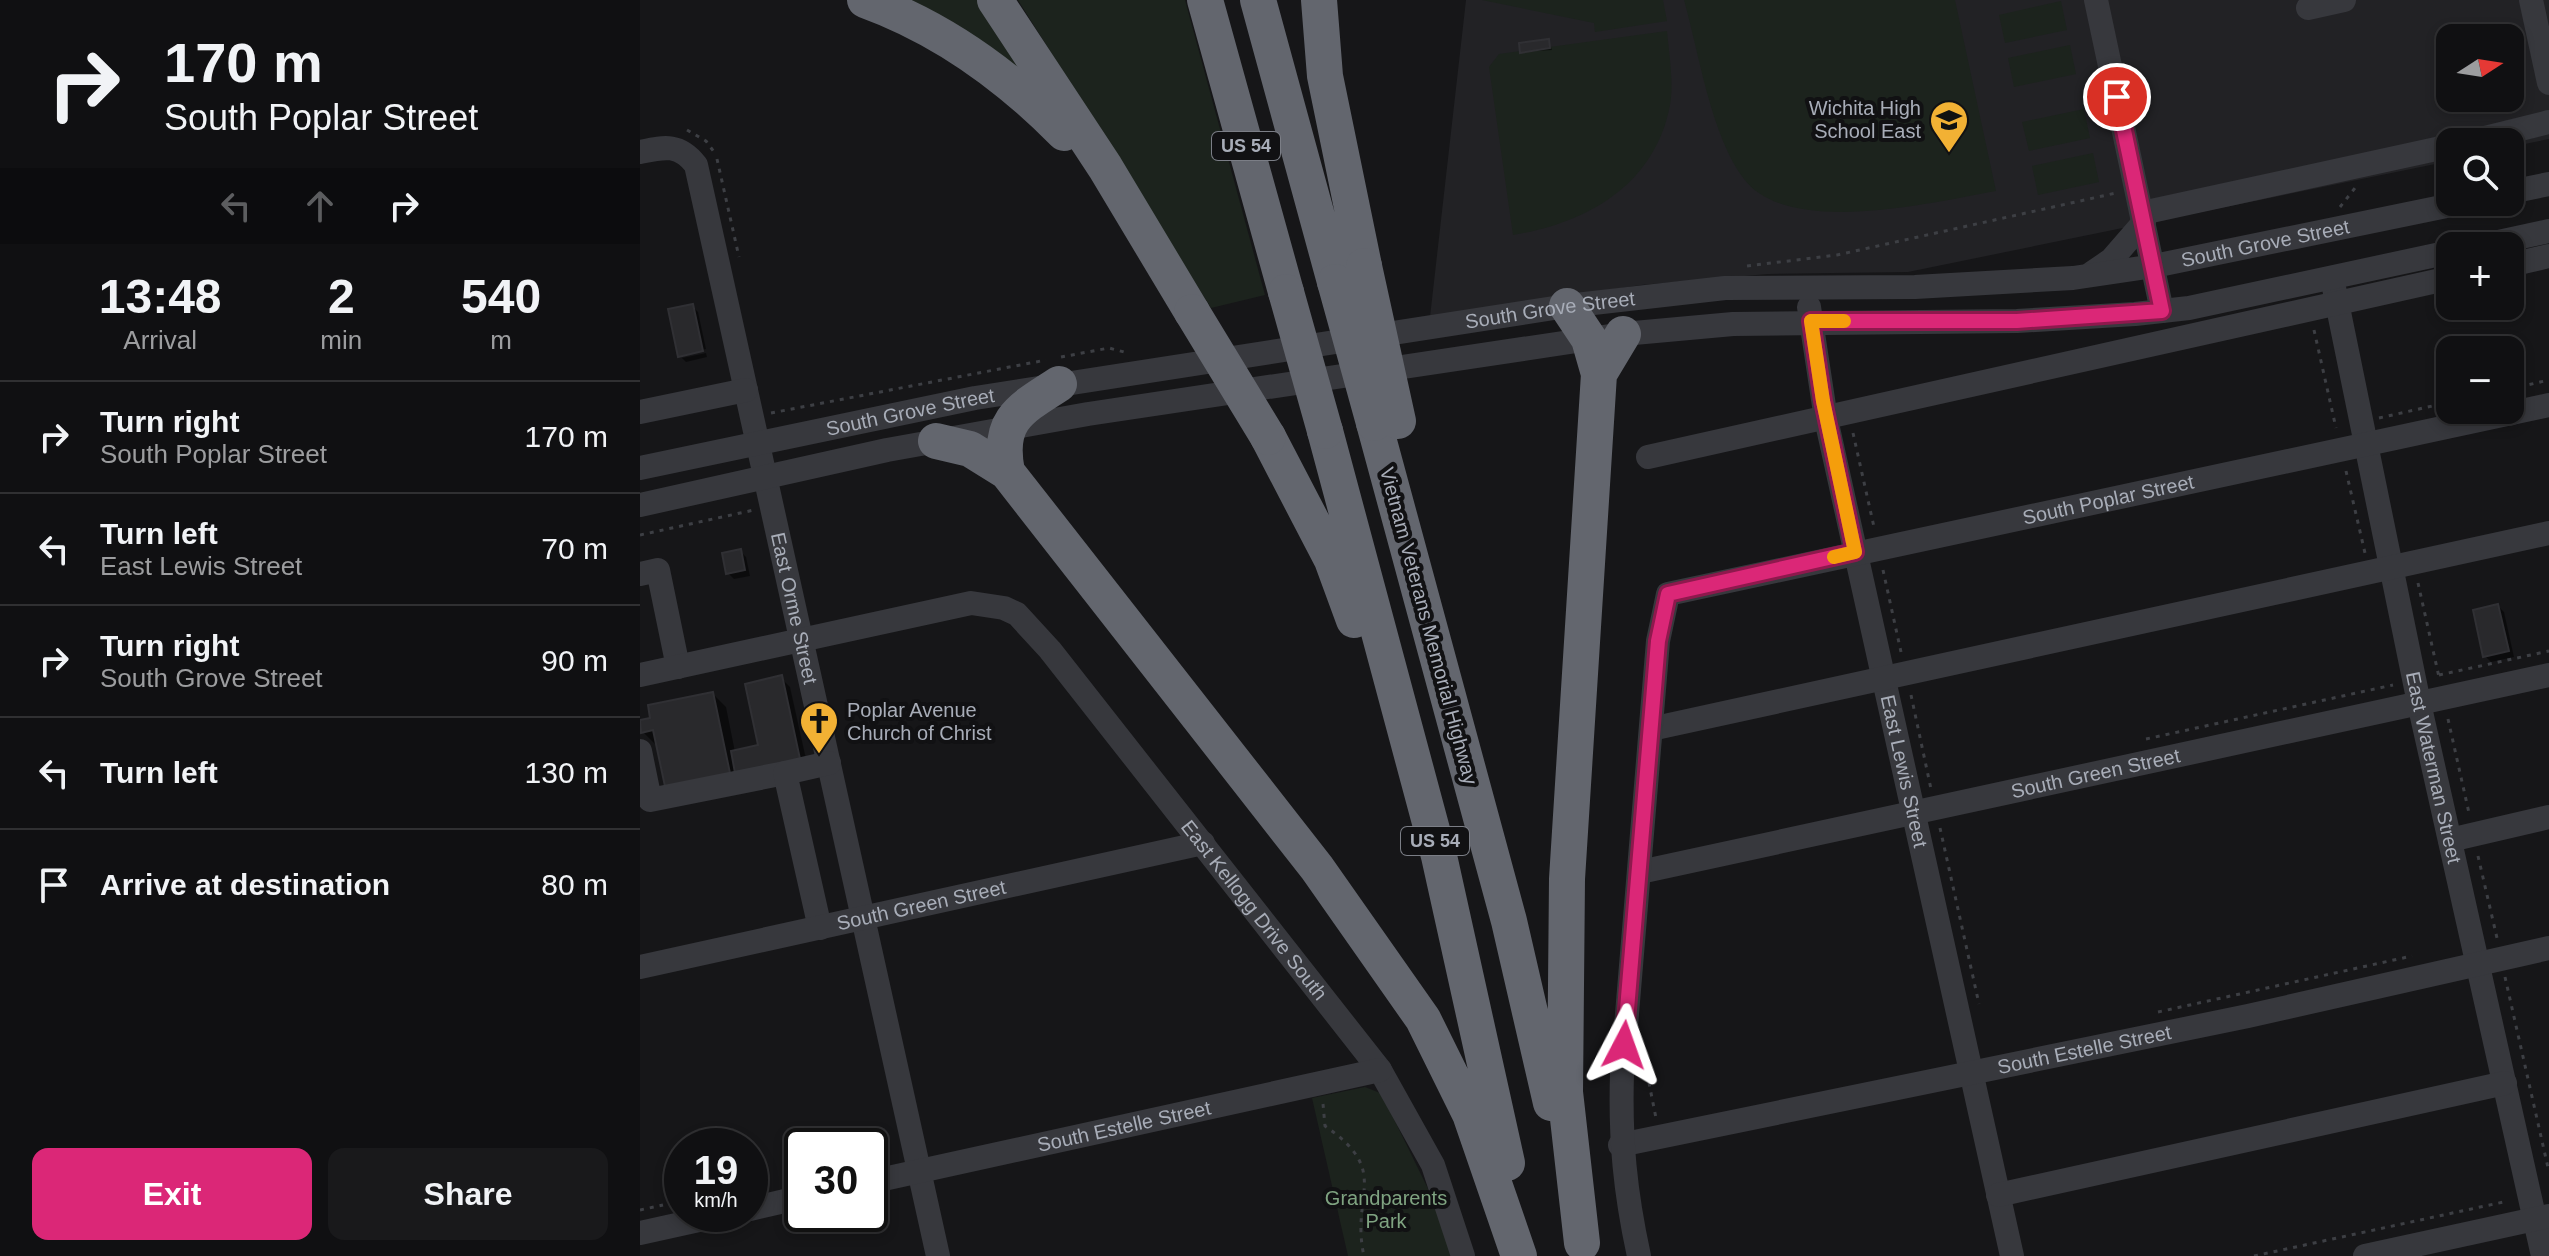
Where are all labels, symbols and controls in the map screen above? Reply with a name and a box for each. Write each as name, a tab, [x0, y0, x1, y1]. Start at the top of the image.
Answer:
north arrow	[2436, 24, 2524, 112]
map controls	[2436, 24, 2524, 424]
text: 170 m	[164, 31, 323, 94]
icon: right	[32, 32, 136, 136]
pin	[2083, 63, 2151, 131]
icon: arrive	[2095, 75, 2139, 119]
text: South Poplar Street	[164, 97, 478, 138]
place label: Wichita High School East	[1809, 97, 1921, 142]
school or university icon: Wichita High School East	[1928, 99, 1970, 154]
button: search	[2436, 128, 2524, 216]
road number: US 54	[1212, 132, 1280, 160]
icon: left	[214, 184, 258, 228]
icon: ahead	[298, 184, 342, 228]
icon: right	[382, 184, 426, 228]
street label: South Grove Street	[2179, 215, 2352, 271]
button: +	[2436, 232, 2524, 320]
text: 13:48	[99, 270, 222, 323]
text: 2	[328, 270, 355, 323]
text: 540	[461, 270, 541, 323]
street label: South Grove Street	[1464, 287, 1637, 333]
text: Arrival	[123, 325, 197, 355]
text: min	[320, 325, 362, 355]
text: m	[490, 325, 512, 355]
button: −	[2436, 336, 2524, 424]
street label: South Grove Street	[824, 384, 996, 440]
text: Turn right	[100, 405, 239, 438]
icon: right	[32, 415, 76, 459]
text: 170 m	[525, 420, 608, 453]
text: South Poplar Street	[100, 439, 327, 469]
street label: Vietnam Veterans Memorial Highway	[1376, 465, 1482, 787]
street label: South Poplar Street	[2020, 470, 2196, 529]
text: Turn left	[100, 517, 218, 550]
icon: left	[32, 527, 76, 571]
street label: East Orme Street	[767, 530, 822, 686]
text: 70 m	[541, 532, 608, 565]
text: East Lewis Street	[100, 551, 302, 581]
text: Turn right	[100, 629, 239, 662]
icon: right	[32, 639, 76, 683]
text: 90 m	[541, 644, 608, 677]
text: South Grove Street	[100, 663, 323, 693]
street label: East Waterman Street	[2402, 670, 2466, 866]
street label: East Lewis Street	[1877, 693, 1932, 850]
place label: Poplar Avenue Church of Christ	[847, 699, 992, 744]
church icon: Poplar Avenue Church of Christ	[798, 700, 840, 755]
street label: South Green Street	[2009, 744, 2182, 802]
icon: left	[32, 751, 76, 795]
text: Turn left	[100, 756, 218, 789]
text: 130 m	[525, 756, 608, 789]
street label: East Kellogg Drive South	[1177, 816, 1332, 1004]
road number: US 54	[1401, 827, 1469, 855]
icon: arrive	[32, 863, 76, 907]
text: Arrive at destination	[100, 868, 390, 901]
text: 80 m	[541, 868, 608, 901]
street label: South Green Street	[835, 876, 1008, 934]
position arrow	[1582, 1003, 1666, 1087]
street label: South Estelle Street	[1995, 1021, 2174, 1078]
street label: South Estelle Street	[1035, 1096, 1213, 1156]
speed limit sign: 30	[784, 1128, 888, 1232]
button: Exit	[32, 1148, 312, 1240]
button: Share	[328, 1148, 608, 1240]
text: 19	[694, 1148, 738, 1192]
park label: Grandparents Park	[1325, 1187, 1447, 1232]
text: km/h	[694, 1189, 738, 1211]

